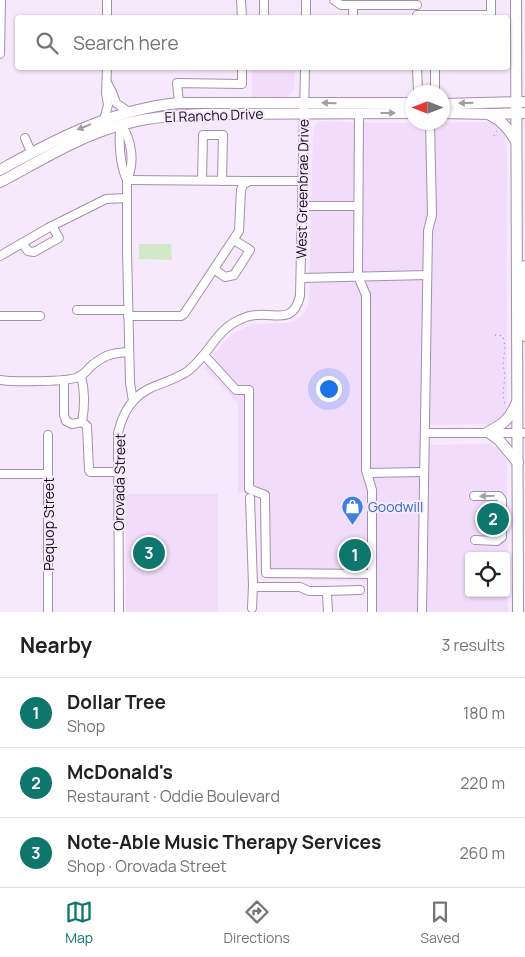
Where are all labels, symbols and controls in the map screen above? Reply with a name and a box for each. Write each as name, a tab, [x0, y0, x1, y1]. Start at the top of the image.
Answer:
search box	[15, 15, 510, 70]
icon: search	[33, 29, 61, 57]
text: Search here	[73, 30, 179, 56]
north arrow	[405, 85, 450, 130]
one-way arrow	[321, 99, 337, 107]
one-way arrow	[458, 99, 474, 107]
street label: El Rancho Drive	[164, 104, 264, 126]
one-way arrow	[380, 109, 396, 117]
street label: West Greenbrae Drive	[291, 119, 313, 259]
one-way arrow	[77, 124, 91, 132]
your location	[316, 376, 342, 402]
street label: Orovada Street	[109, 433, 129, 531]
street label: Pequop Street	[39, 477, 58, 571]
one-way arrow	[479, 492, 495, 500]
shop icon: Goodwill	[340, 494, 364, 525]
place label: Goodwill	[368, 497, 423, 516]
pin: 2	[477, 500, 509, 538]
pin: 3	[133, 534, 165, 572]
pin: 1	[339, 536, 371, 574]
map controls	[465, 552, 510, 597]
button: locate	[465, 552, 510, 597]
text: Nearby	[20, 631, 92, 659]
text: 3 results	[442, 634, 505, 656]
text: Dollar Tree	[67, 689, 166, 715]
text: 1	[32, 702, 40, 724]
text: 180 m	[463, 702, 505, 724]
text: Shop	[67, 715, 105, 737]
text: McDonald's	[67, 759, 173, 785]
text: 2	[31, 772, 41, 794]
text: 220 m	[460, 772, 505, 794]
text: Restaurant · Oddie Boulevard	[67, 785, 280, 807]
text: Note-Able Music Therapy Services	[67, 829, 381, 855]
text: 3	[31, 842, 41, 864]
text: 260 m	[459, 842, 505, 864]
text: Shop · Orovada Street	[67, 855, 227, 877]
tab: Map	[65, 898, 93, 947]
tab: Directions	[224, 898, 290, 947]
tab: Saved	[420, 898, 460, 947]

